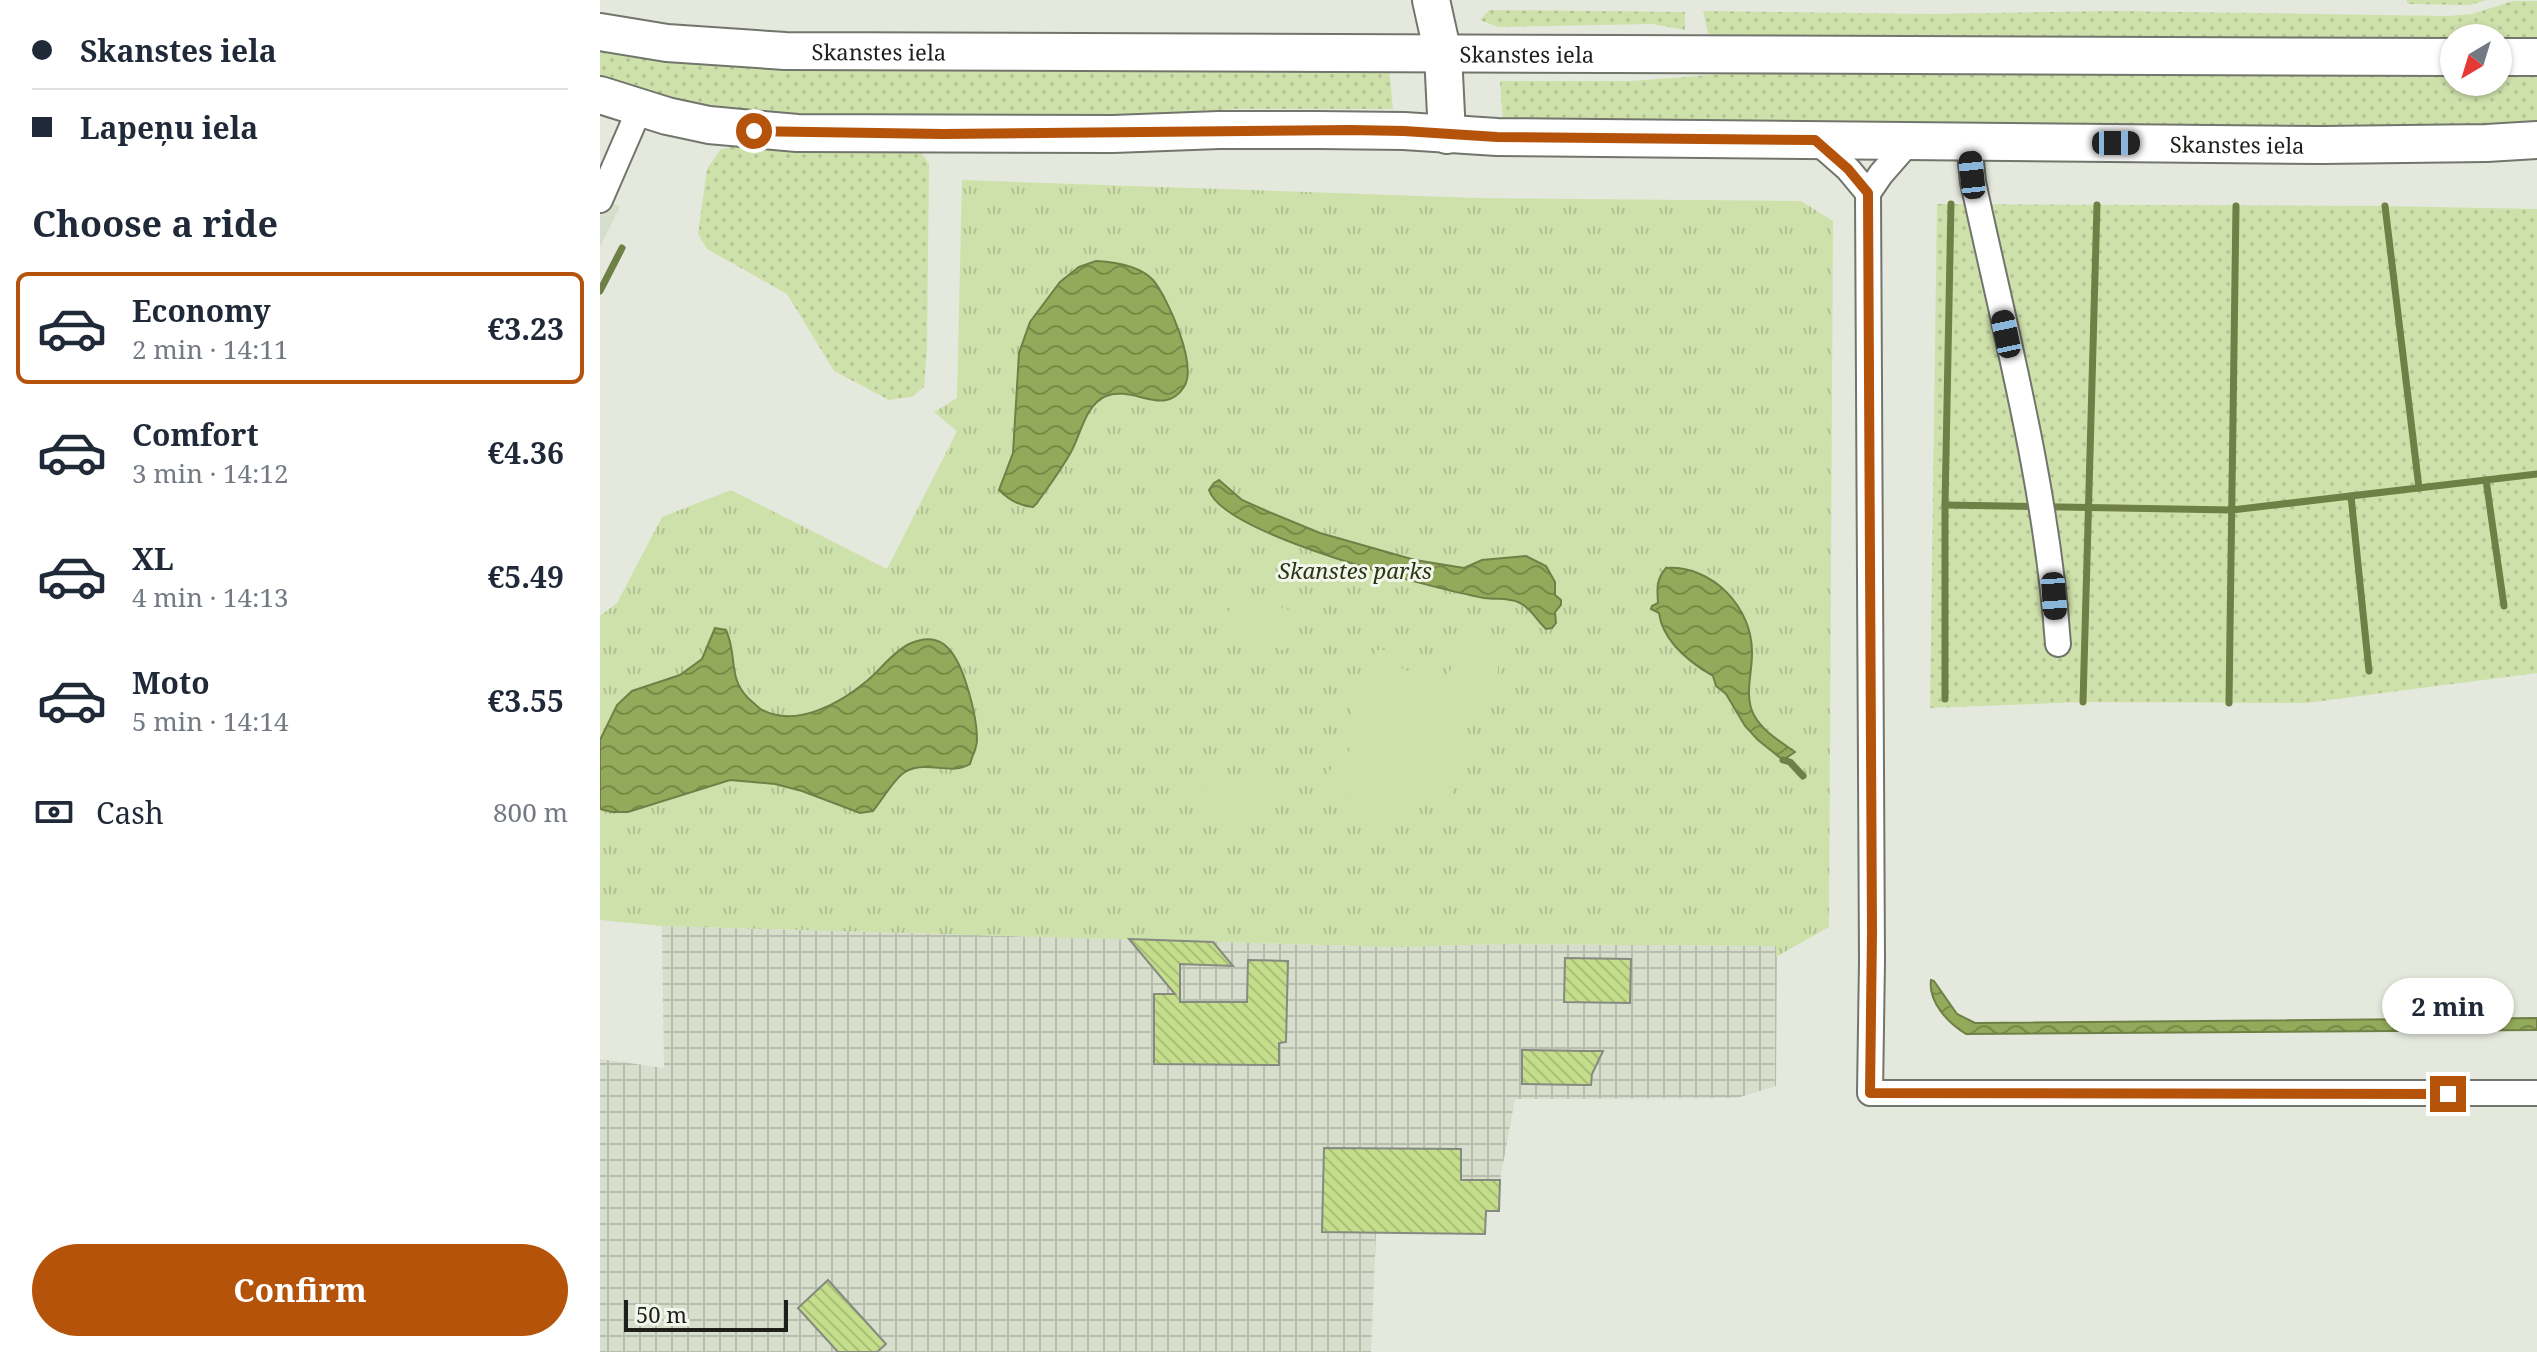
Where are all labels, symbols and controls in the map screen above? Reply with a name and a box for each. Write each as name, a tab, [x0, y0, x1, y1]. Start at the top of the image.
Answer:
north arrow	[2440, 24, 2512, 96]
map controls	[2440, 24, 2512, 96]
text: Skanstes iela	[80, 30, 277, 71]
street label: Skanstes iela	[811, 36, 946, 67]
street label: Skanstes iela	[1459, 38, 1594, 69]
text: Lapeņu iela	[80, 107, 258, 148]
route start	[736, 113, 772, 149]
street label: Skanstes iela	[2170, 129, 2305, 160]
car	[2092, 131, 2140, 155]
car	[1958, 150, 1986, 200]
text: Choose a ride	[32, 199, 278, 248]
text: Economy	[132, 290, 271, 331]
icon: car	[36, 292, 108, 364]
text: €3.23	[488, 308, 564, 349]
car	[1989, 308, 2023, 360]
text: 2 min · 14:11	[132, 331, 289, 367]
text: Comfort	[132, 414, 259, 455]
icon: car	[36, 416, 108, 488]
text: €4.36	[488, 432, 564, 473]
text: 3 min · 14:12	[132, 455, 289, 491]
text: XL	[132, 538, 174, 579]
icon: car	[36, 540, 108, 612]
park label: Skanstes parks	[1278, 555, 1432, 585]
text: €5.49	[488, 556, 564, 597]
car	[2040, 571, 2068, 621]
text: 4 min · 14:13	[132, 579, 289, 615]
text: Moto	[132, 662, 210, 703]
icon: car	[36, 664, 108, 736]
text: €3.55	[488, 680, 564, 721]
text: 5 min · 14:14	[132, 703, 289, 739]
icon: cash	[32, 790, 76, 834]
text: Cash	[96, 792, 164, 833]
text: 800 m	[493, 794, 568, 830]
callout: 2 min	[2382, 978, 2514, 1034]
text: 2 min	[2411, 988, 2485, 1024]
route end	[2430, 1076, 2466, 1112]
button: Confirm	[32, 1244, 568, 1336]
scale bar	[624, 1296, 788, 1332]
text: 50 m	[636, 1299, 687, 1329]

